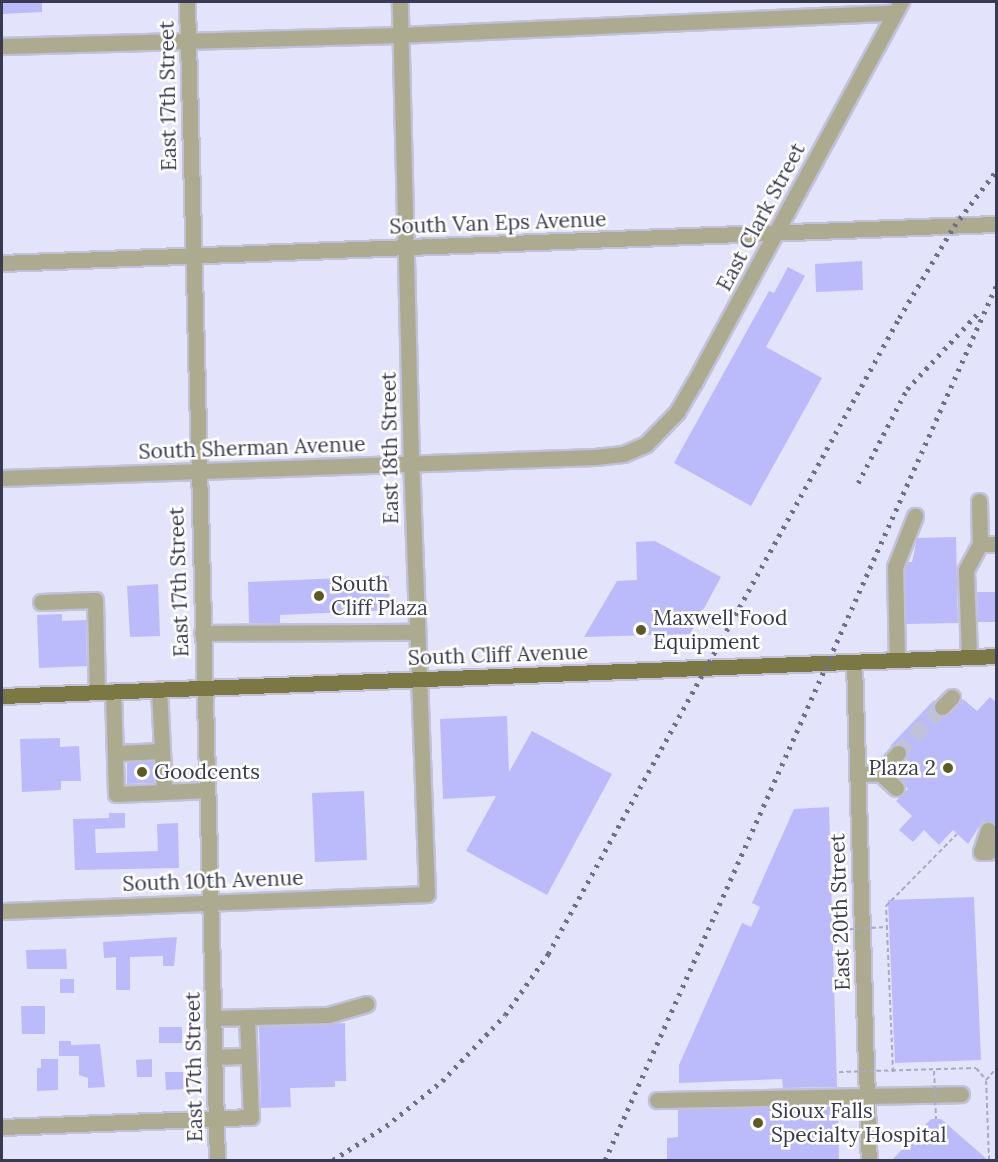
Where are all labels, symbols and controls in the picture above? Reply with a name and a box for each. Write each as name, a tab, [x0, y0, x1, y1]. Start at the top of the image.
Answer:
street label: East 17th Street	[154, 21, 182, 171]
street label: East Clark Street	[711, 139, 811, 295]
street label: South Van Eps Avenue	[389, 207, 607, 239]
street label: East 18th Street	[376, 372, 404, 524]
street label: South Sherman Avenue	[138, 431, 366, 465]
street label: East 17th Street	[164, 506, 194, 658]
place label: South Cliff Plaza	[331, 571, 428, 621]
marker: South Cliff Plaza	[312, 589, 326, 603]
place label: Maxwell Food Equipment	[653, 605, 787, 655]
marker: Maxwell Food Equipment	[634, 623, 648, 637]
street label: South Cliff Avenue	[407, 639, 589, 671]
place label: Plaza 2	[868, 755, 936, 781]
place label: Goodcents	[154, 759, 260, 785]
marker: Plaza 2	[941, 761, 955, 775]
marker: Goodcents	[135, 765, 149, 779]
street label: East 20th Street	[825, 833, 855, 991]
street label: South 10th Avenue	[122, 865, 304, 897]
street label: East 17th Street	[180, 992, 208, 1142]
place label: Sioux Falls Specialty Hospital	[771, 1098, 946, 1148]
marker: Sioux Falls Specialty Hospital	[749, 1114, 767, 1132]

